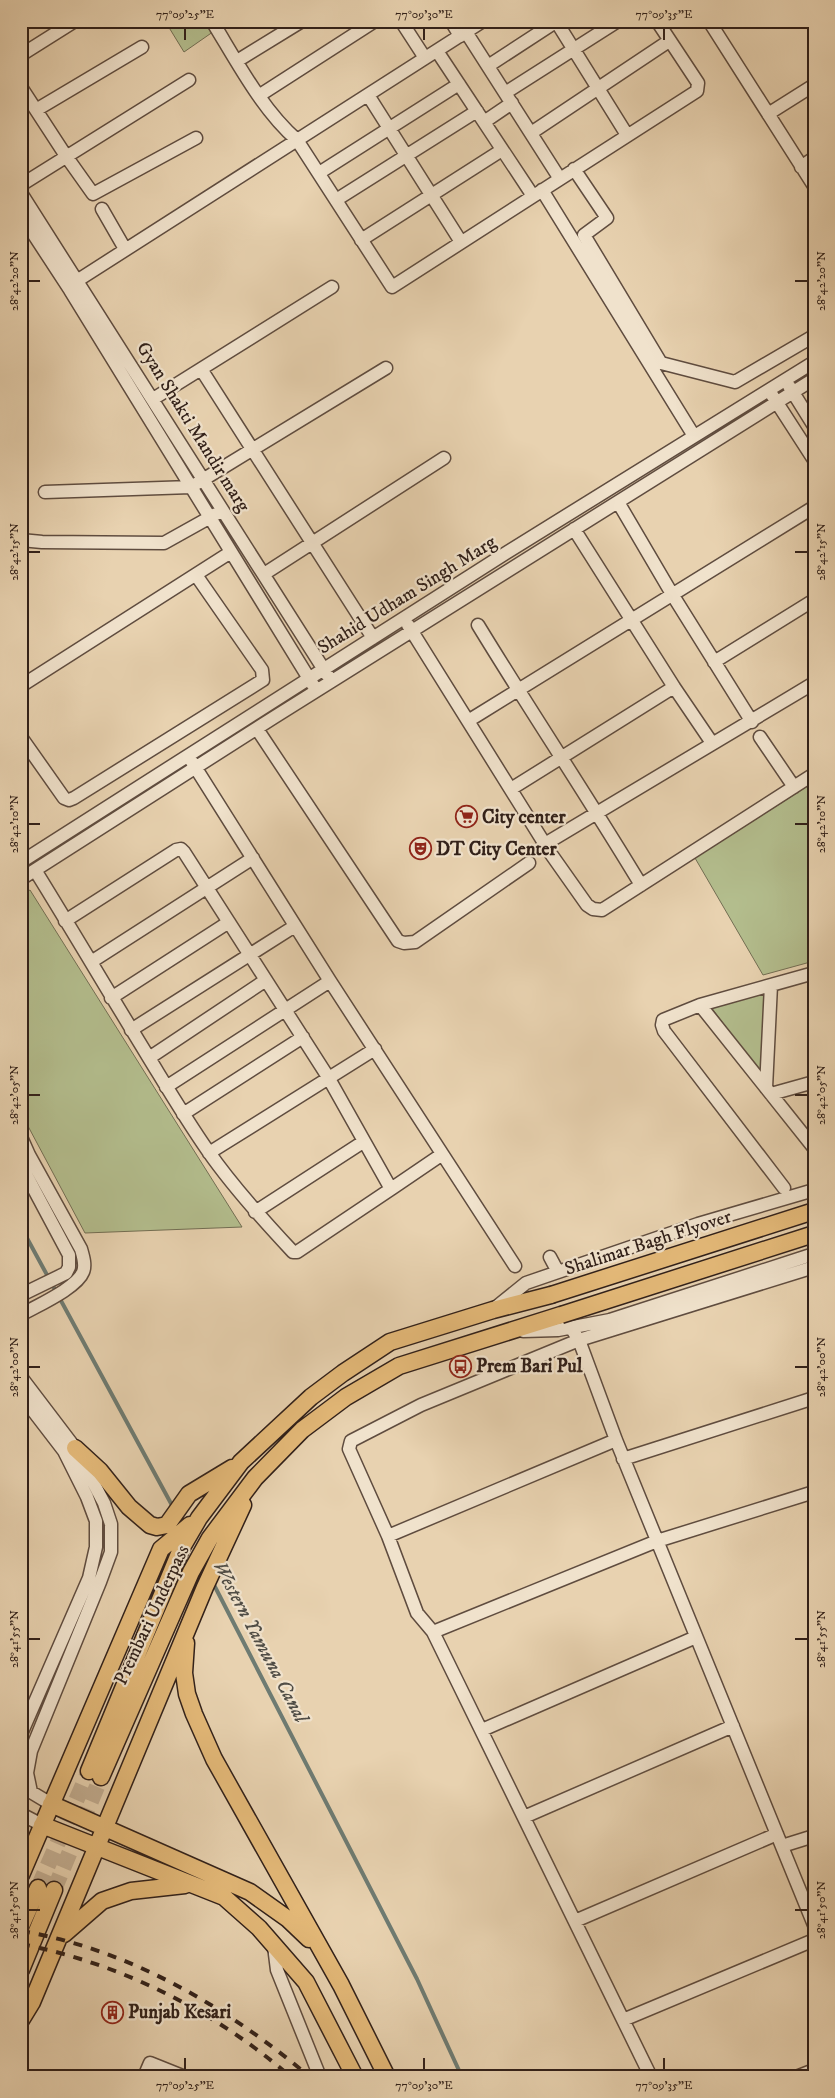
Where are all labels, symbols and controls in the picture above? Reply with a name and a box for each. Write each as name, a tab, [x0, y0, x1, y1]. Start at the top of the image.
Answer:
text: 77°09'25"E	[156, 7, 215, 22]
text: 77°09'30"E	[395, 7, 453, 22]
text: 77°09'35"E	[636, 7, 693, 22]
text: 28°42'20"N	[7, 251, 22, 311]
text: 28°42'20"N	[814, 251, 829, 311]
street label: Gyan Shakti Mandir marg	[131, 338, 255, 517]
text: 28°42'15"N	[7, 523, 22, 581]
text: 28°42'15"N	[814, 523, 829, 581]
street label: Shahid Udham Singh Marg	[313, 530, 501, 659]
text: 28°42'10"N	[7, 795, 22, 853]
text: 28°42'10"N	[814, 795, 829, 853]
supermarket icon: City center	[454, 805, 478, 829]
place label: City center	[482, 806, 566, 829]
theatre icon: DT City Center	[408, 837, 432, 861]
place label: DT City Center	[436, 838, 557, 861]
text: 28°42'05"N	[7, 1065, 22, 1125]
text: 28°42'05"N	[814, 1065, 829, 1125]
street label: Shalimar Bagh Flyover	[562, 1205, 734, 1281]
text: 28°42'00"N	[7, 1337, 22, 1397]
text: 28°42'00"N	[814, 1337, 829, 1397]
bus stop icon: Prem Bari Pul	[448, 1354, 472, 1378]
place label: Prem Bari Pul	[476, 1355, 583, 1378]
street label: Prembari Underpass	[109, 1541, 195, 1689]
water label: Western Yamuna Canal	[207, 1557, 314, 1729]
text: 28°41'55"N	[7, 1610, 22, 1668]
text: 28°41'55"N	[814, 1610, 829, 1668]
text: 28°41'50"N	[7, 1881, 22, 1939]
text: 28°41'50"N	[814, 1881, 829, 1939]
building icon: Punjab Kesari	[100, 2000, 124, 2024]
place label: Punjab Kesari	[128, 2001, 231, 2025]
text: 77°09'25"E	[156, 2078, 215, 2093]
text: 77°09'30"E	[395, 2078, 453, 2093]
text: 77°09'35"E	[636, 2078, 693, 2093]

